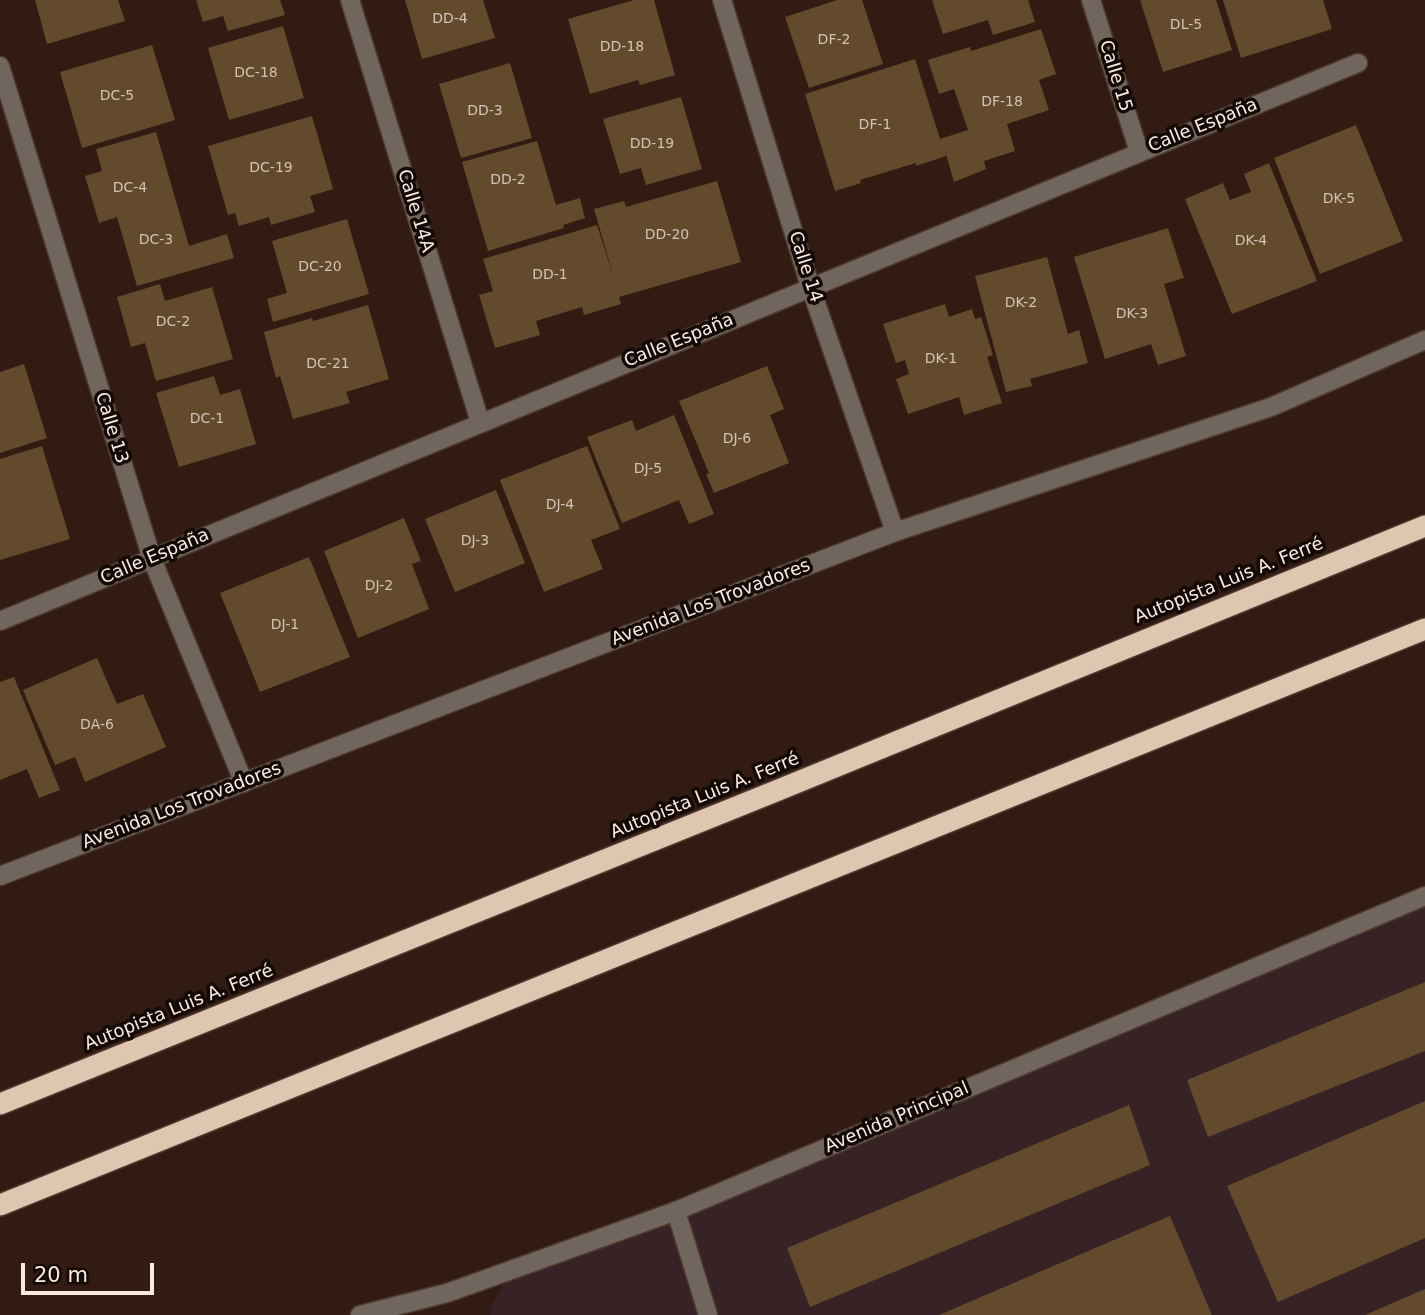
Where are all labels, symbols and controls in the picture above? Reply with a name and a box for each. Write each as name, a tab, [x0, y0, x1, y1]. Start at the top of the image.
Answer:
house number: DD-4	[432, 11, 468, 27]
house number: DL-5	[1170, 17, 1202, 33]
house number: DF-2	[818, 32, 850, 48]
street label: Calle 15	[1094, 38, 1136, 114]
house number: DD-18	[600, 39, 644, 55]
house number: DC-18	[234, 65, 278, 81]
house number: DC-5	[100, 88, 134, 104]
house number: DF-18	[981, 94, 1023, 110]
street label: Calle España	[1145, 94, 1261, 158]
house number: DD-3	[467, 103, 503, 119]
house number: DF-1	[859, 117, 891, 133]
house number: DD-19	[630, 136, 674, 152]
house number: DC-19	[249, 160, 293, 176]
street label: Calle 14A	[392, 167, 438, 255]
house number: DD-2	[490, 172, 526, 188]
house number: DC-4	[113, 180, 147, 196]
house number: DK-5	[1323, 191, 1355, 207]
house number: DD-20	[645, 227, 689, 243]
street label: Calle 14	[783, 229, 827, 305]
house number: DC-3	[139, 232, 173, 248]
house number: DK-4	[1235, 233, 1267, 249]
house number: DC-20	[298, 259, 342, 275]
house number: DD-1	[532, 267, 568, 283]
house number: DK-2	[1005, 295, 1037, 311]
house number: DK-3	[1116, 306, 1148, 322]
street label: Calle España	[621, 309, 737, 373]
house number: DC-2	[156, 314, 190, 330]
house number: DK-1	[925, 351, 957, 367]
house number: DC-21	[306, 356, 350, 372]
street label: Calle 13	[90, 390, 132, 466]
house number: DC-1	[190, 411, 224, 427]
house number: DJ-6	[723, 431, 751, 447]
house number: DJ-5	[634, 461, 662, 477]
house number: DJ-4	[546, 497, 574, 513]
street label: Calle España	[97, 524, 213, 590]
house number: DJ-3	[461, 533, 489, 549]
street label: Autopista Luis A. Ferré	[1131, 533, 1327, 629]
street label: Avenida Los Trovadores	[608, 555, 814, 651]
house number: DJ-2	[365, 578, 393, 594]
house number: DJ-1	[271, 617, 299, 633]
house number: DA-6	[80, 717, 114, 733]
street label: Autopista Luis A. Ferré	[607, 748, 803, 844]
street label: Avenida Los Trovadores	[79, 758, 285, 854]
street label: Autopista Luis A. Ferré	[81, 960, 277, 1056]
street label: Avenida Principal	[822, 1078, 972, 1158]
scale bar	[24, 1248, 158, 1292]
text: 20 m	[34, 1263, 88, 1287]

